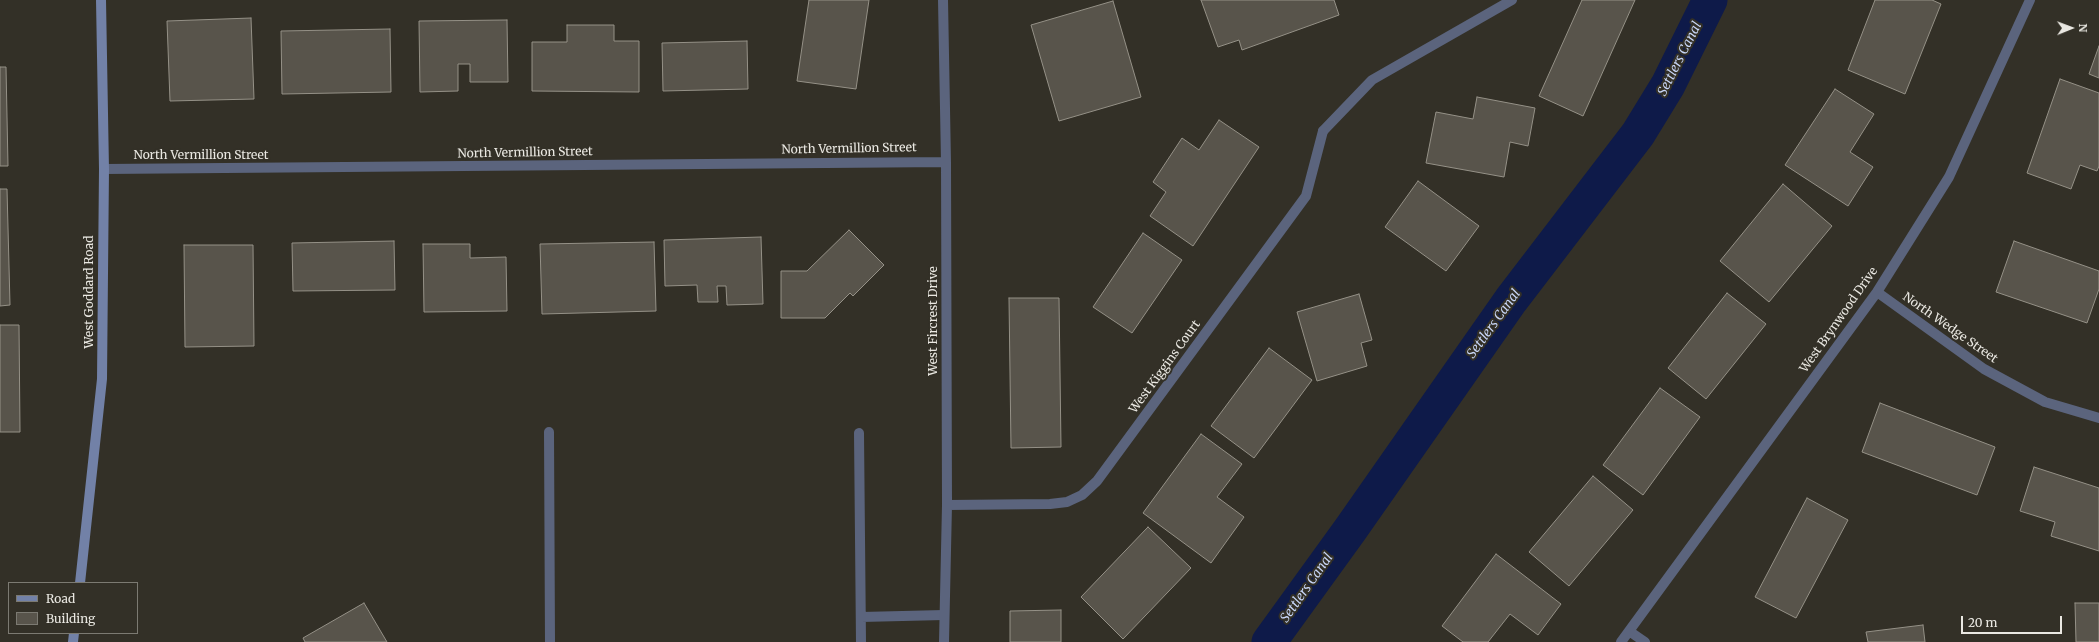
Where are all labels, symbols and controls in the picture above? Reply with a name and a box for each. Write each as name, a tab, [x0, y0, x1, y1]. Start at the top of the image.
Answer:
north arrow	[2051, 8, 2091, 48]
water label: Settlers Canal	[1655, 19, 1705, 99]
text: N	[2076, 23, 2090, 32]
street label: North Vermillion Street	[781, 141, 917, 157]
street label: North Vermillion Street	[457, 145, 593, 161]
street label: North Vermillion Street	[133, 149, 269, 163]
street label: West Goddard Road	[83, 236, 97, 348]
street label: West Brynwood Drive	[1797, 264, 1881, 376]
street label: West Fircrest Drive	[927, 266, 941, 376]
water label: Settlers Canal	[1464, 287, 1524, 361]
street label: North Wedge Street	[1900, 290, 2000, 366]
street label: West Kiggins Court	[1127, 318, 1203, 416]
water label: Settlers Canal	[1277, 550, 1337, 626]
legend	[8, 582, 138, 634]
text: Road	[46, 591, 75, 606]
scale bar	[1963, 608, 2064, 634]
text: Building	[46, 611, 95, 626]
text: 20 m	[1968, 615, 1997, 630]

